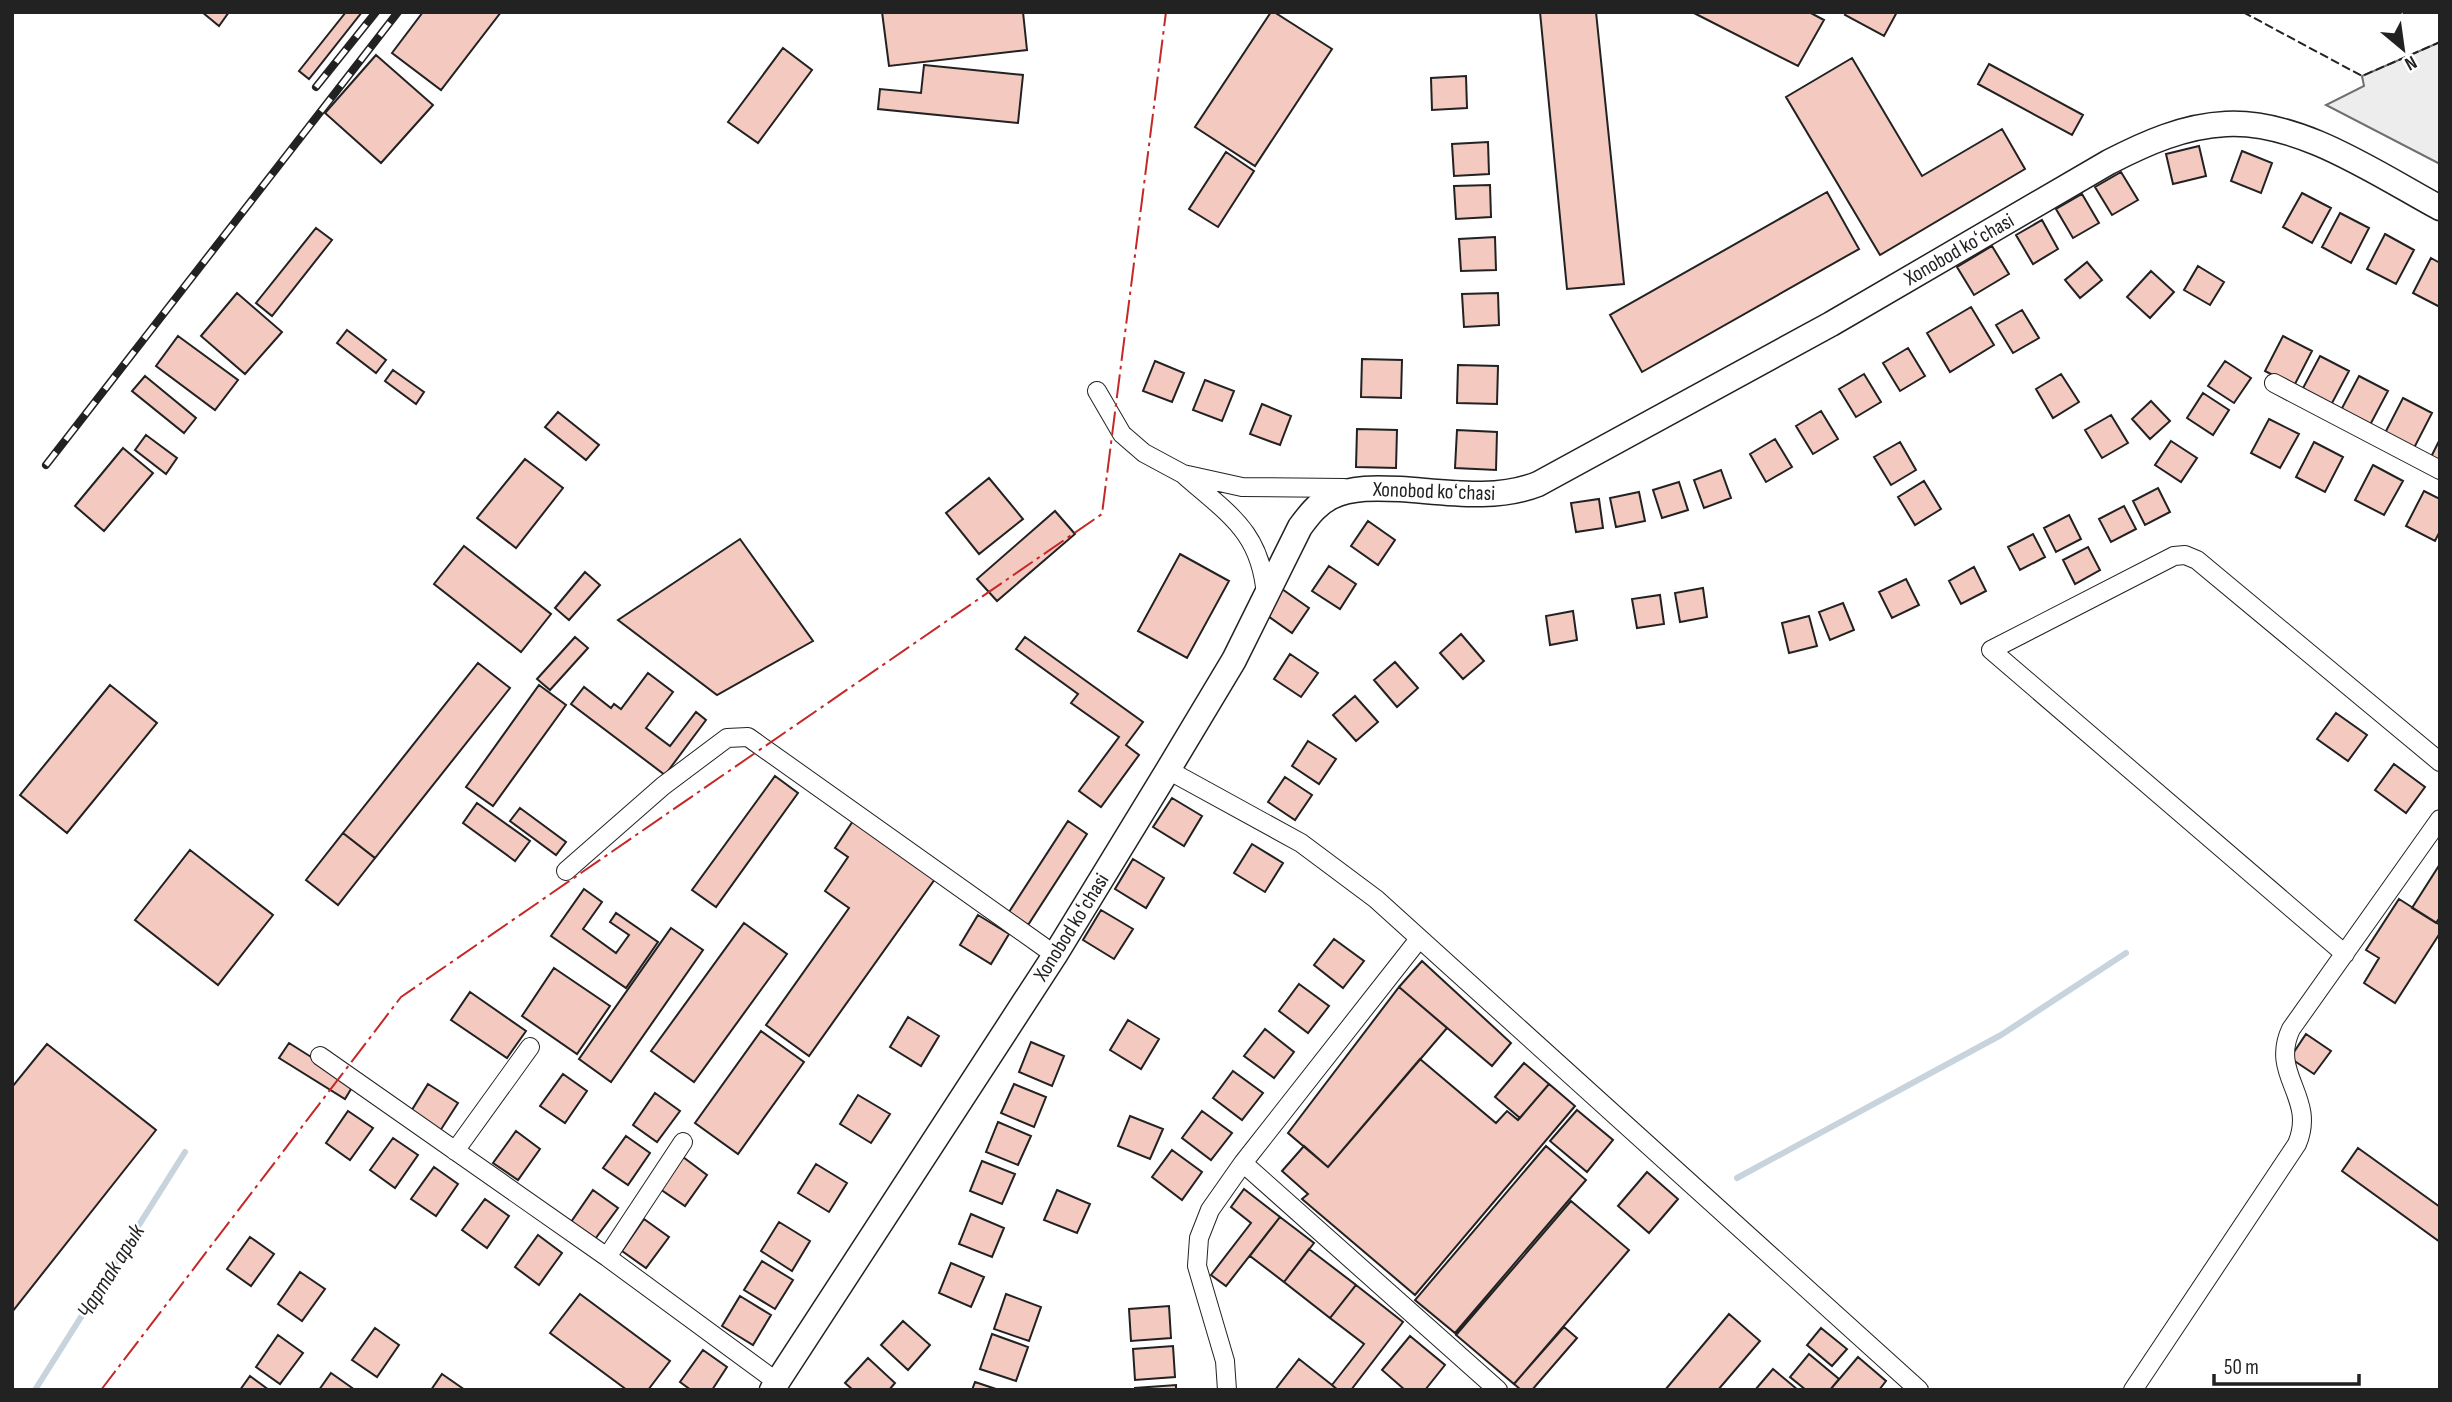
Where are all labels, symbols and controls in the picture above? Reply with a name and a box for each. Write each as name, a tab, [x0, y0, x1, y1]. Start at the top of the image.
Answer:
north arrow	[2368, 14, 2438, 84]
text: N	[2400, 50, 2421, 75]
street label: Xonobod koʻchasi	[1899, 208, 2018, 291]
street label: Xonobod koʻchasi	[1371, 477, 1496, 506]
street label: Xonobod koʻchasi	[1028, 869, 1114, 987]
water label: Чартак арык	[71, 1218, 151, 1324]
scale bar	[2214, 1342, 2359, 1386]
text: 50 m	[2224, 1355, 2259, 1380]

